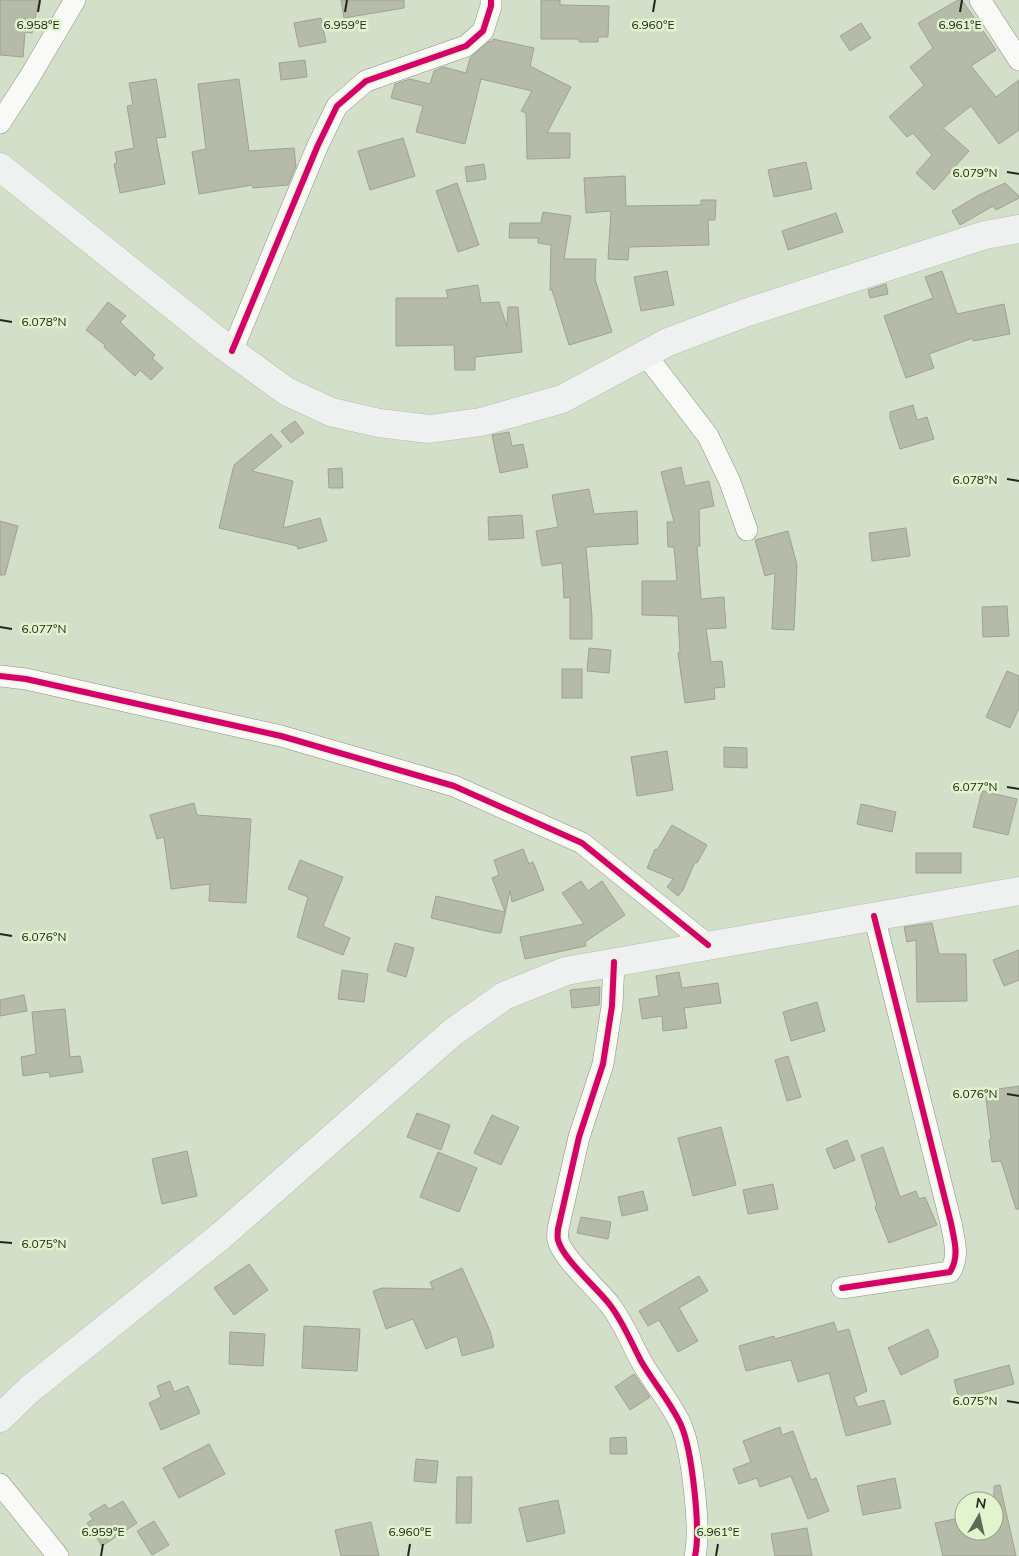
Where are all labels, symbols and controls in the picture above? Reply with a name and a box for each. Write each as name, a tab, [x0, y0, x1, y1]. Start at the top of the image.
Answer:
text: 6.958°E	[16, 17, 60, 32]
text: 6.959°E	[323, 17, 367, 32]
text: 6.960°E	[631, 17, 675, 32]
text: 6.961°E	[938, 17, 982, 32]
text: 6.079°N	[953, 165, 997, 180]
text: 6.078°N	[22, 314, 66, 329]
text: 6.078°N	[953, 472, 997, 487]
text: 6.077°N	[22, 621, 66, 636]
text: 6.077°N	[953, 779, 997, 794]
text: 6.076°N	[22, 929, 66, 944]
text: 6.076°N	[953, 1086, 997, 1101]
text: 6.075°N	[22, 1236, 66, 1251]
text: 6.075°N	[953, 1393, 997, 1408]
north arrow	[954, 1491, 1004, 1541]
text: N	[974, 1493, 988, 1513]
text: 6.959°E	[81, 1524, 125, 1539]
text: 6.960°E	[388, 1524, 432, 1539]
text: 6.961°E	[696, 1524, 740, 1539]

